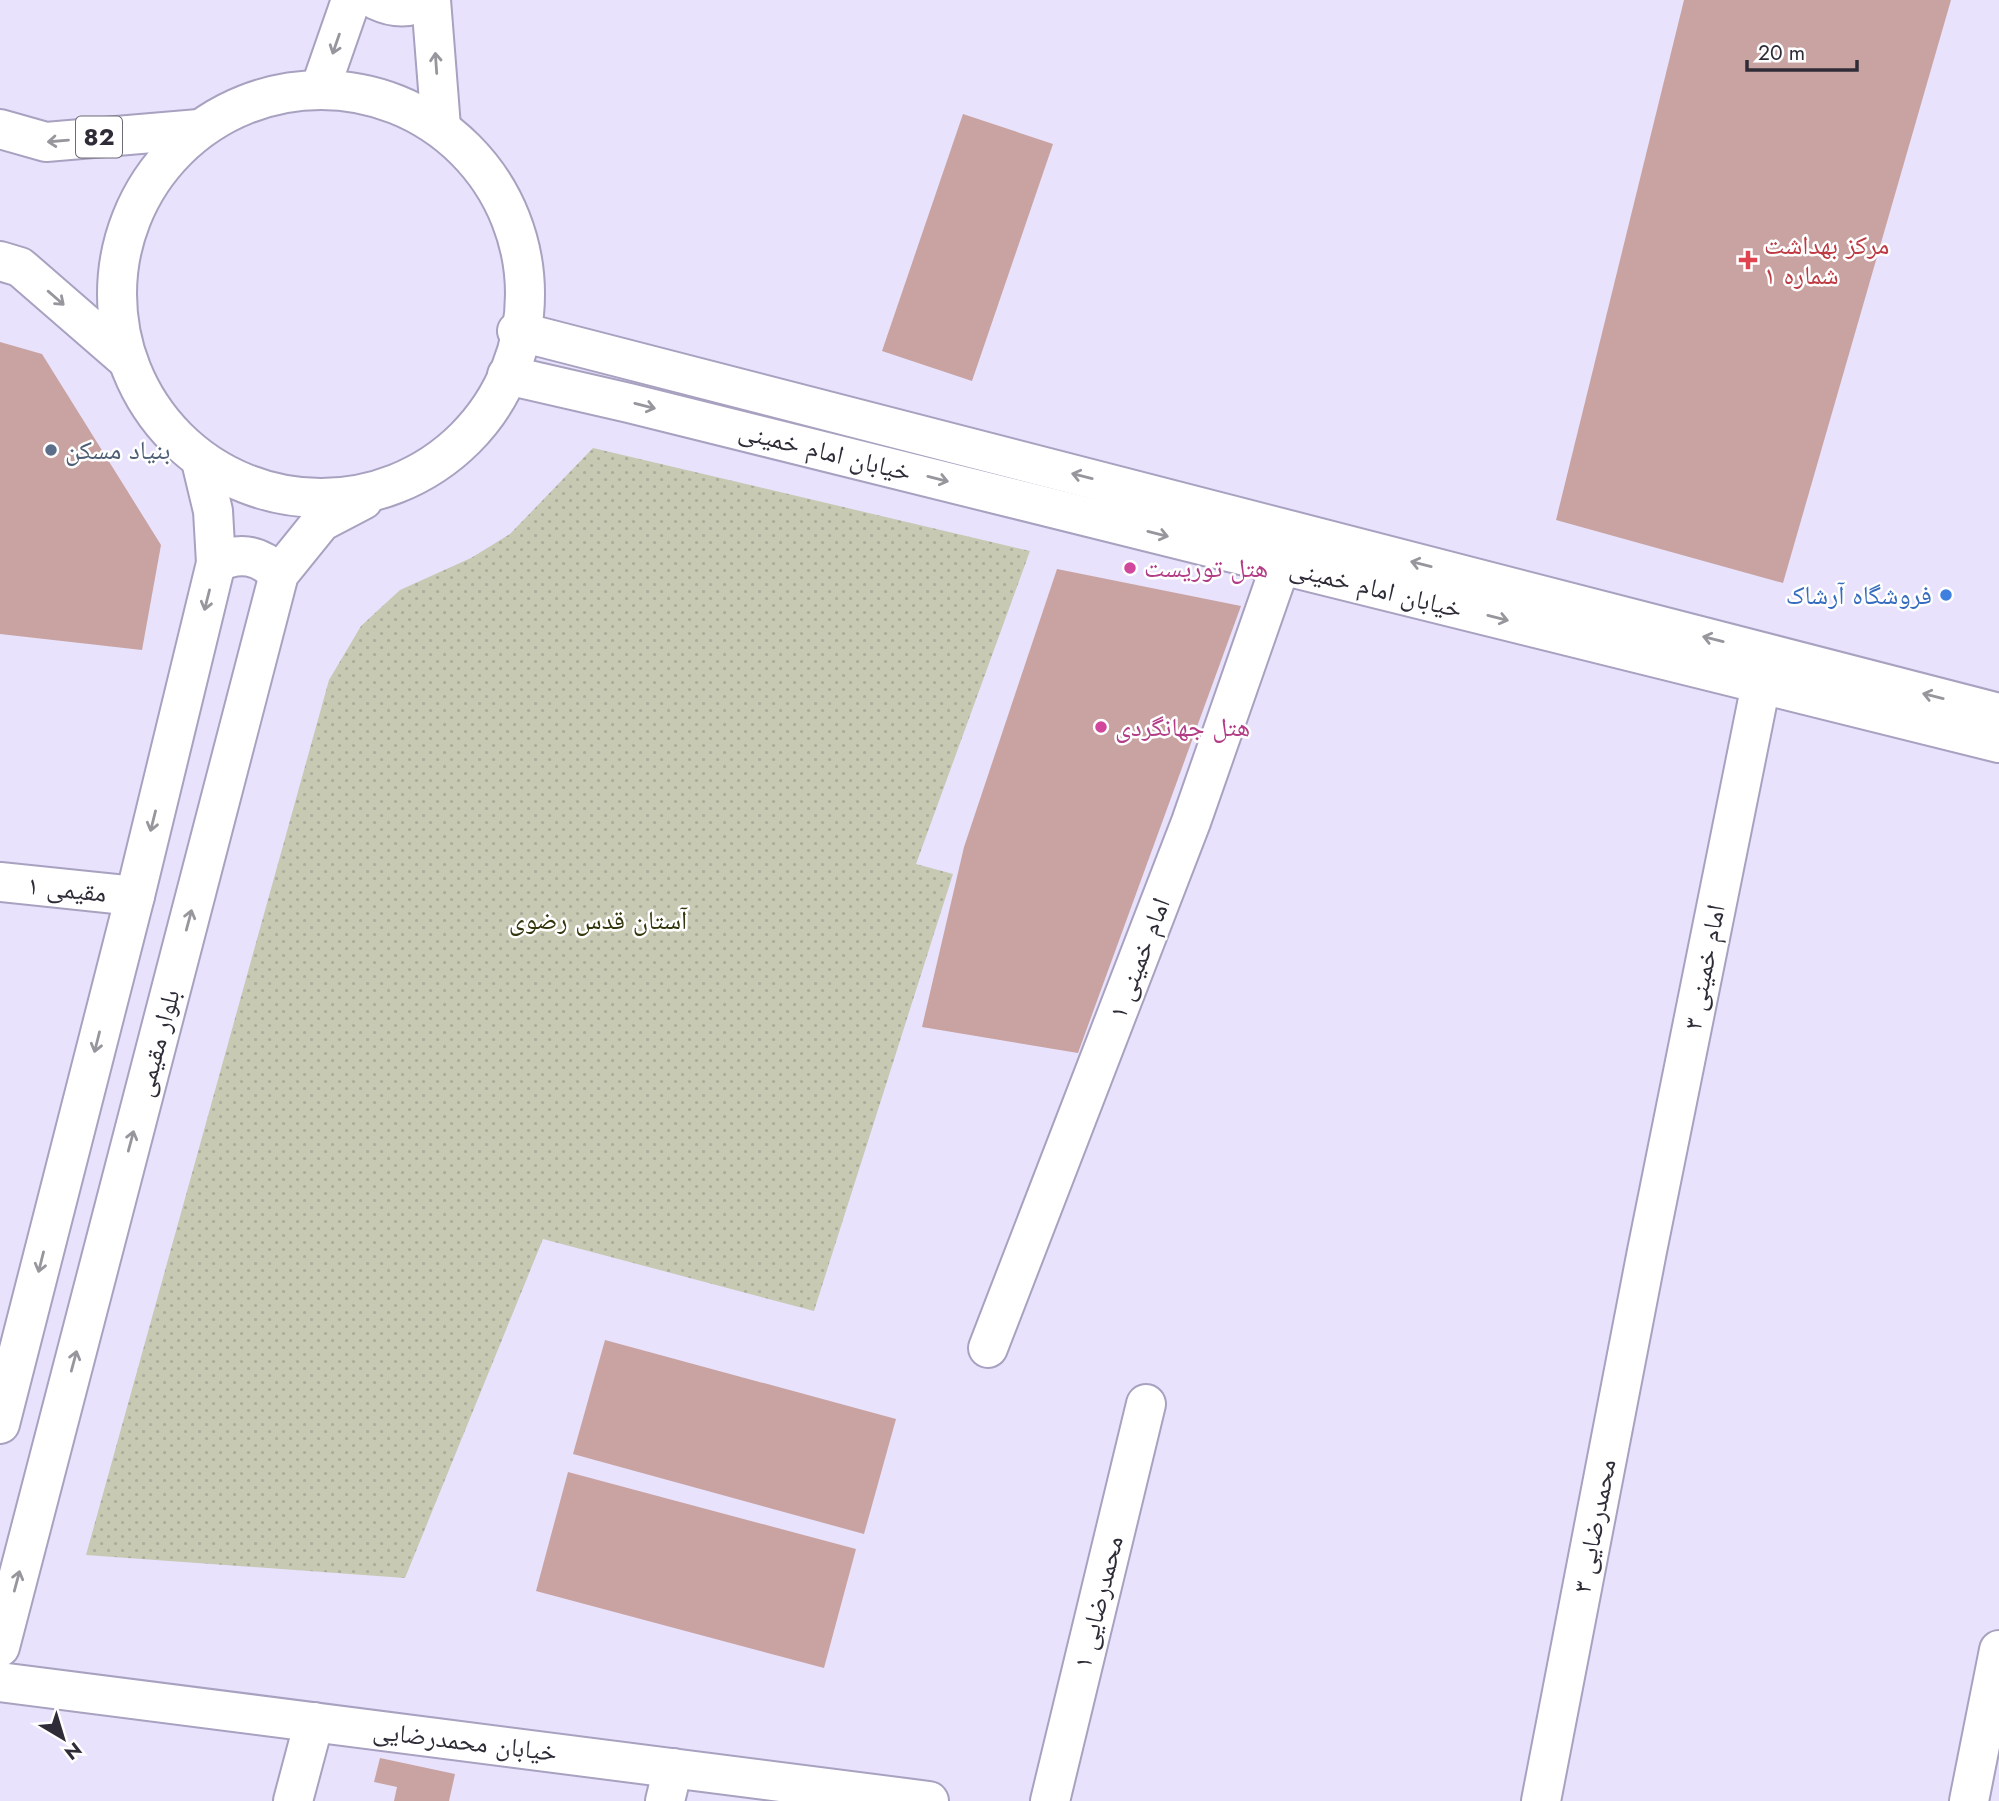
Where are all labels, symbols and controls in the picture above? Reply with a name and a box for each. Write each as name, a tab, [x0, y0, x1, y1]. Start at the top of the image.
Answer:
scale bar	[1747, 28, 1857, 72]
one-way arrow	[329, 33, 341, 55]
text: 20 m	[1758, 38, 1805, 68]
one-way arrow	[429, 53, 442, 75]
road number: 82	[76, 117, 122, 158]
one-way arrow	[47, 135, 70, 148]
place label: مرکز بهداشت شماره ۱	[1764, 226, 1889, 294]
marker: مرکز بهداشت شماره ۱	[1738, 250, 1758, 270]
one-way arrow	[47, 290, 65, 306]
one-way arrow	[633, 400, 656, 414]
street label: خیابان امام خمینی	[735, 411, 915, 491]
place label: بنیاد مسکن	[65, 431, 170, 469]
marker: بنیاد مسکن	[43, 442, 59, 458]
one-way arrow	[1071, 469, 1093, 482]
one-way arrow	[926, 473, 948, 486]
one-way arrow	[1146, 528, 1169, 541]
street label: خیابان امام خمینی	[1286, 548, 1466, 628]
place label: هتل توریست	[1144, 549, 1268, 587]
one-way arrow	[1410, 557, 1433, 570]
marker: هتل توریست	[1122, 560, 1138, 576]
place label: فروشگاه آرشاک	[1786, 576, 1932, 614]
marker: فروشگاه آرشاک	[1938, 587, 1954, 603]
one-way arrow	[200, 589, 213, 611]
one-way arrow	[1486, 612, 1509, 625]
one-way arrow	[1702, 632, 1725, 645]
one-way arrow	[1922, 689, 1945, 702]
place label: هتل جهانگردی	[1115, 708, 1250, 746]
marker: هتل جهانگردی	[1093, 719, 1109, 735]
one-way arrow	[146, 810, 159, 832]
street label: مقیمی ۱	[26, 866, 108, 912]
street label: امام خمینی ۱	[1099, 892, 1179, 1024]
park label: آستان قدس رضوی	[509, 901, 689, 939]
street label: امام خمینی ۳	[1673, 901, 1735, 1033]
one-way arrow	[183, 910, 196, 932]
street label: بلوار مقیمی	[124, 985, 190, 1101]
one-way arrow	[90, 1030, 103, 1053]
one-way arrow	[126, 1130, 139, 1152]
one-way arrow	[34, 1251, 47, 1273]
one-way arrow	[68, 1350, 81, 1373]
street label: محمدرضایی ۳	[1562, 1456, 1626, 1596]
street label: محمدرضایی ۱	[1063, 1532, 1133, 1672]
one-way arrow	[11, 1570, 24, 1593]
north arrow	[28, 1703, 98, 1773]
street label: خیابان محمدرضایی	[371, 1711, 559, 1771]
text: N	[59, 1736, 87, 1766]

